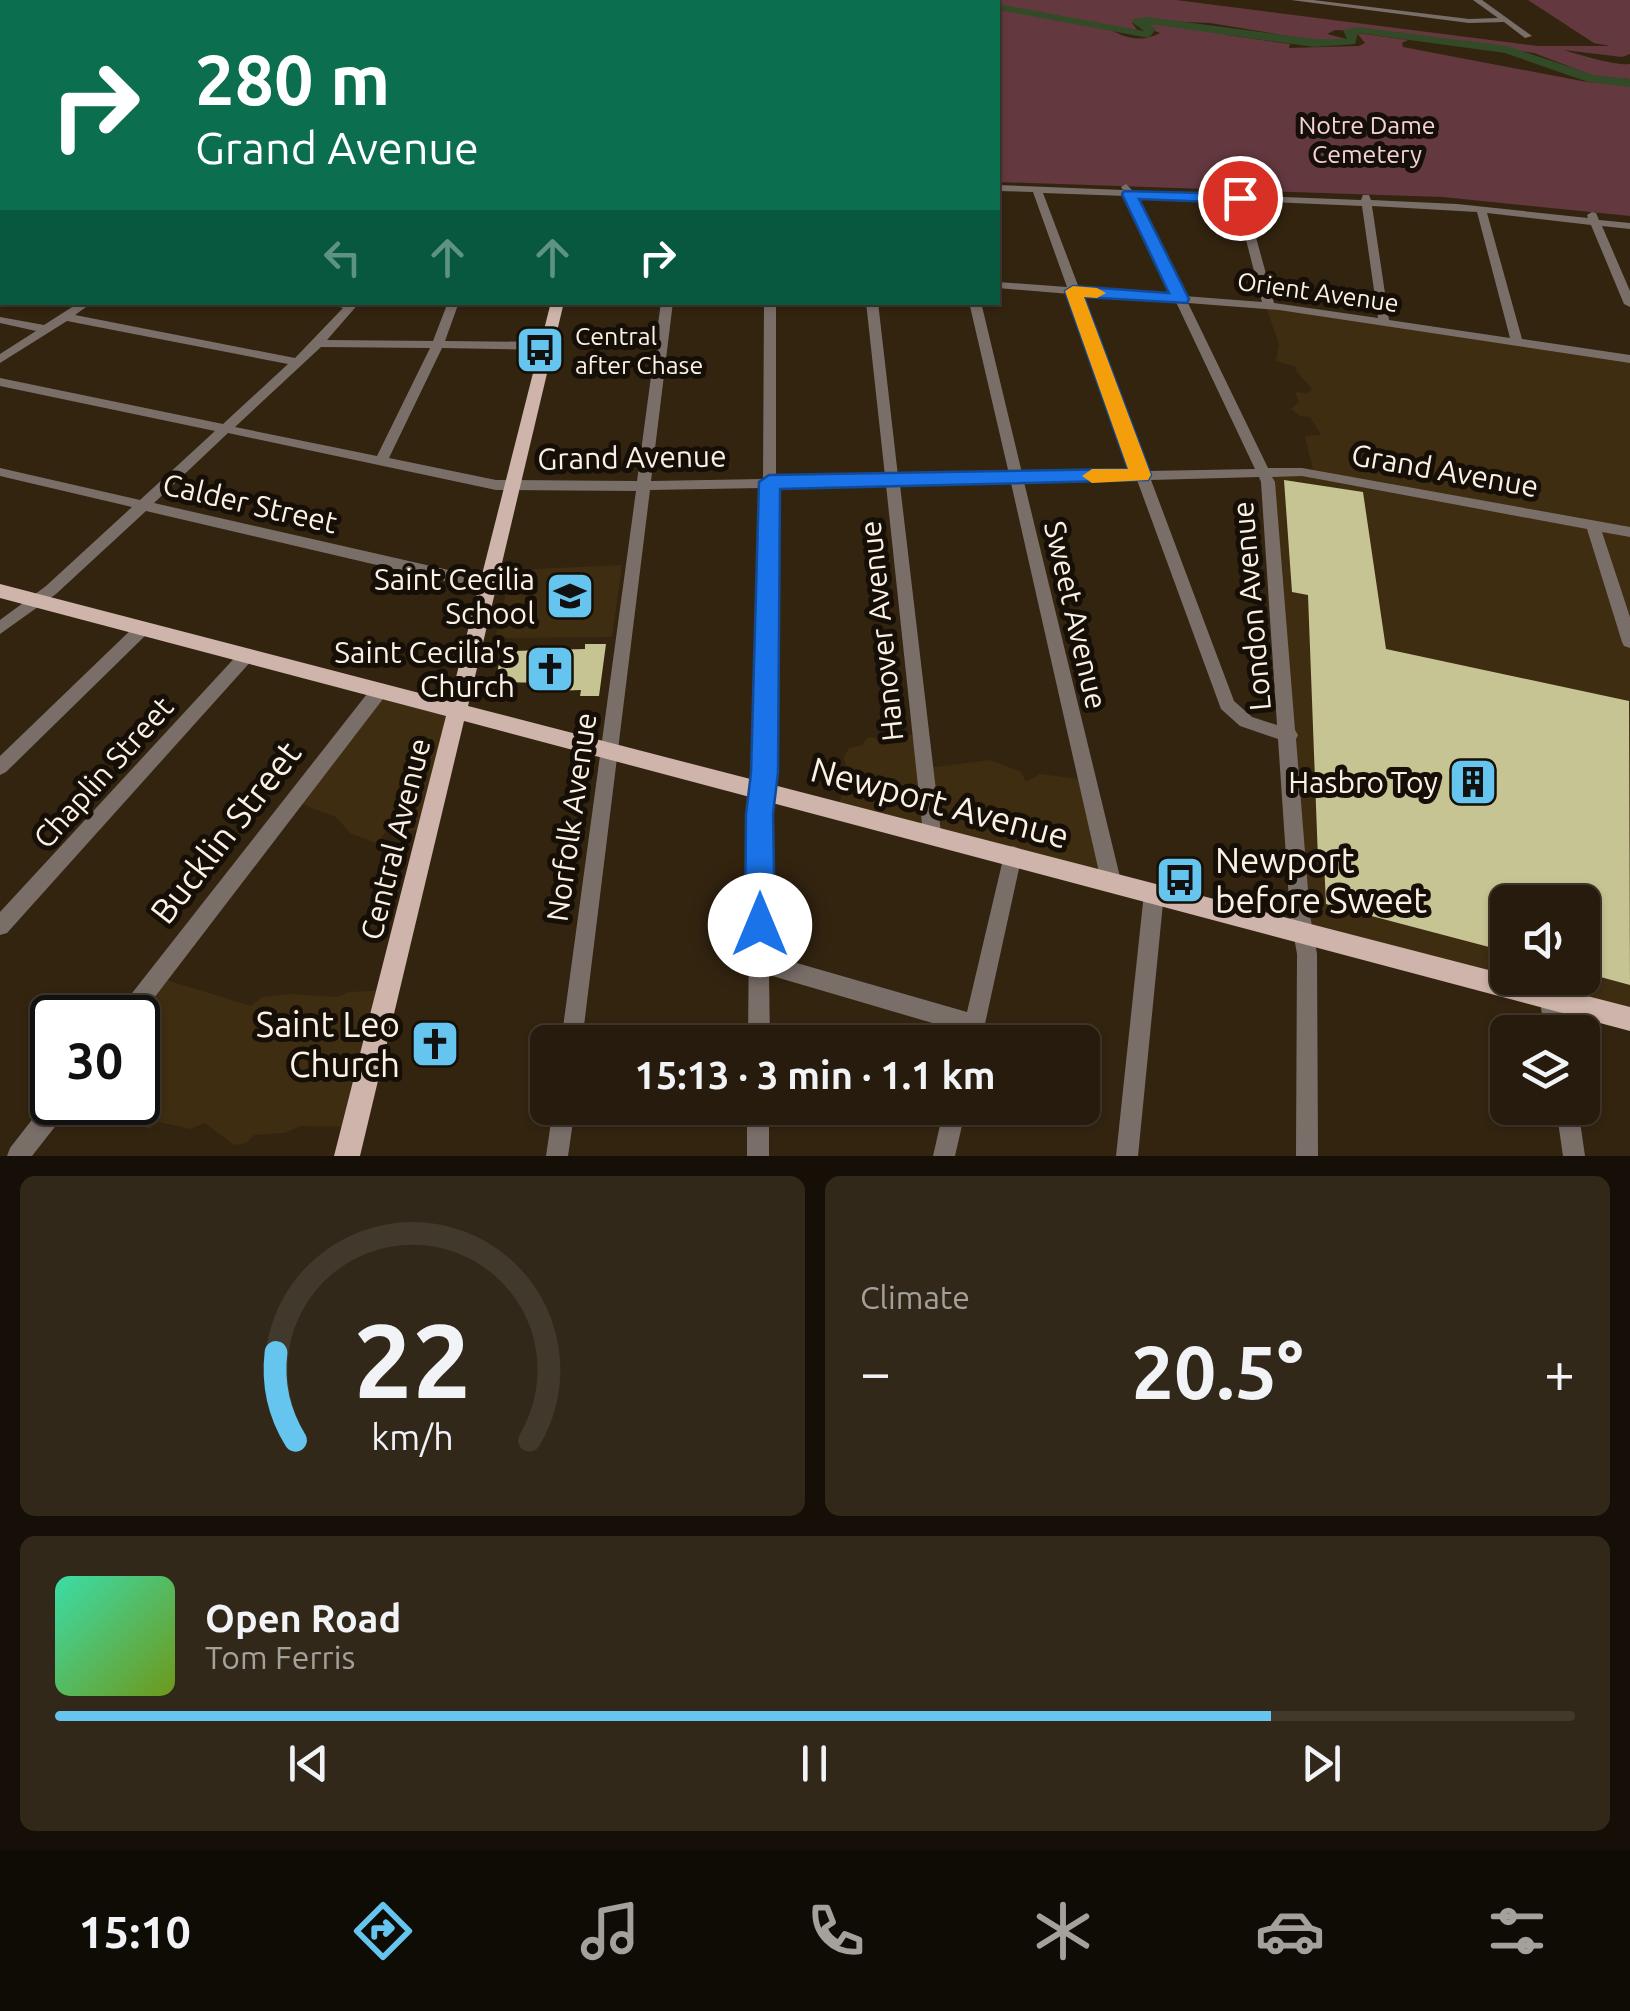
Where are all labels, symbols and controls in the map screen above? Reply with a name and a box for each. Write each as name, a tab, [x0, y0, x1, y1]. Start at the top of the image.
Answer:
icon: right	[30, 40, 160, 170]
text: 280 m	[195, 40, 390, 118]
park label: Notre Dame Cemetery	[1298, 111, 1436, 168]
text: Grand Avenue	[195, 122, 479, 173]
pin	[1198, 156, 1283, 241]
icon: arrive	[1213, 171, 1268, 226]
icon: left	[315, 230, 370, 285]
icon: ahead	[420, 230, 475, 285]
icon: ahead	[525, 230, 580, 285]
icon: right	[630, 230, 685, 285]
street label: Orient Avenue	[1235, 267, 1401, 317]
place label: Central after Chase	[575, 322, 703, 379]
bus stop icon: Central after Chase	[514, 324, 566, 376]
street label: Grand Avenue	[1349, 437, 1541, 503]
street label: Grand Avenue	[537, 438, 727, 476]
street label: Calder Street	[160, 466, 341, 540]
street label: London Avenue	[1225, 500, 1277, 712]
street label: Sweet Avenue	[1038, 518, 1114, 712]
street label: Hanover Avenue	[853, 519, 909, 743]
place label: Saint Cecilia School	[374, 562, 535, 630]
school or university icon: Saint Cecilia School	[544, 570, 596, 622]
place label: Saint Cecilia's Church	[334, 635, 515, 703]
church icon: Saint Cecilia's Church	[524, 643, 576, 695]
street label: Chaplin Street	[26, 689, 180, 854]
street label: Norfolk Avenue	[540, 711, 602, 923]
street label: Bucklin Street	[142, 733, 308, 931]
street label: Central Avenue	[354, 735, 436, 943]
street label: Newport Avenue	[807, 748, 1073, 856]
building icon: Hasbro Toy	[1447, 756, 1499, 808]
place label: Hasbro Toy	[1288, 765, 1438, 799]
place label: Newport before Sweet	[1215, 840, 1427, 920]
bus stop icon: Newport before Sweet	[1154, 854, 1206, 906]
position arrow	[708, 873, 812, 977]
map controls	[1490, 885, 1600, 1125]
button: sound	[1490, 885, 1600, 995]
speed limit sign: 30	[30, 995, 160, 1125]
place label: Saint Leo Church	[256, 1004, 400, 1084]
button: layers	[1490, 1015, 1600, 1125]
church icon: Saint Leo Church	[409, 1018, 461, 1070]
text: 15:13 · 3 min · 1.1 km	[634, 1054, 996, 1096]
text: Climate	[860, 1279, 970, 1315]
text: 22	[354, 1301, 471, 1418]
text: 20.5°	[1132, 1329, 1303, 1413]
text: −	[860, 1341, 891, 1402]
text: +	[1544, 1341, 1575, 1402]
text: km/h	[371, 1417, 454, 1457]
text: Open Road	[205, 1597, 401, 1639]
text: Tom Ferris	[205, 1639, 355, 1675]
icon: previous	[281, 1736, 336, 1791]
icon: pause	[787, 1736, 842, 1791]
icon: next	[1294, 1736, 1349, 1791]
icon: directions	[348, 1896, 418, 1966]
icon: music	[575, 1896, 645, 1966]
icon: phone	[801, 1896, 871, 1966]
icon: climate	[1028, 1896, 1098, 1966]
icon: car	[1255, 1896, 1325, 1966]
icon: filters	[1482, 1896, 1552, 1966]
text: 15:10	[78, 1906, 191, 1957]

